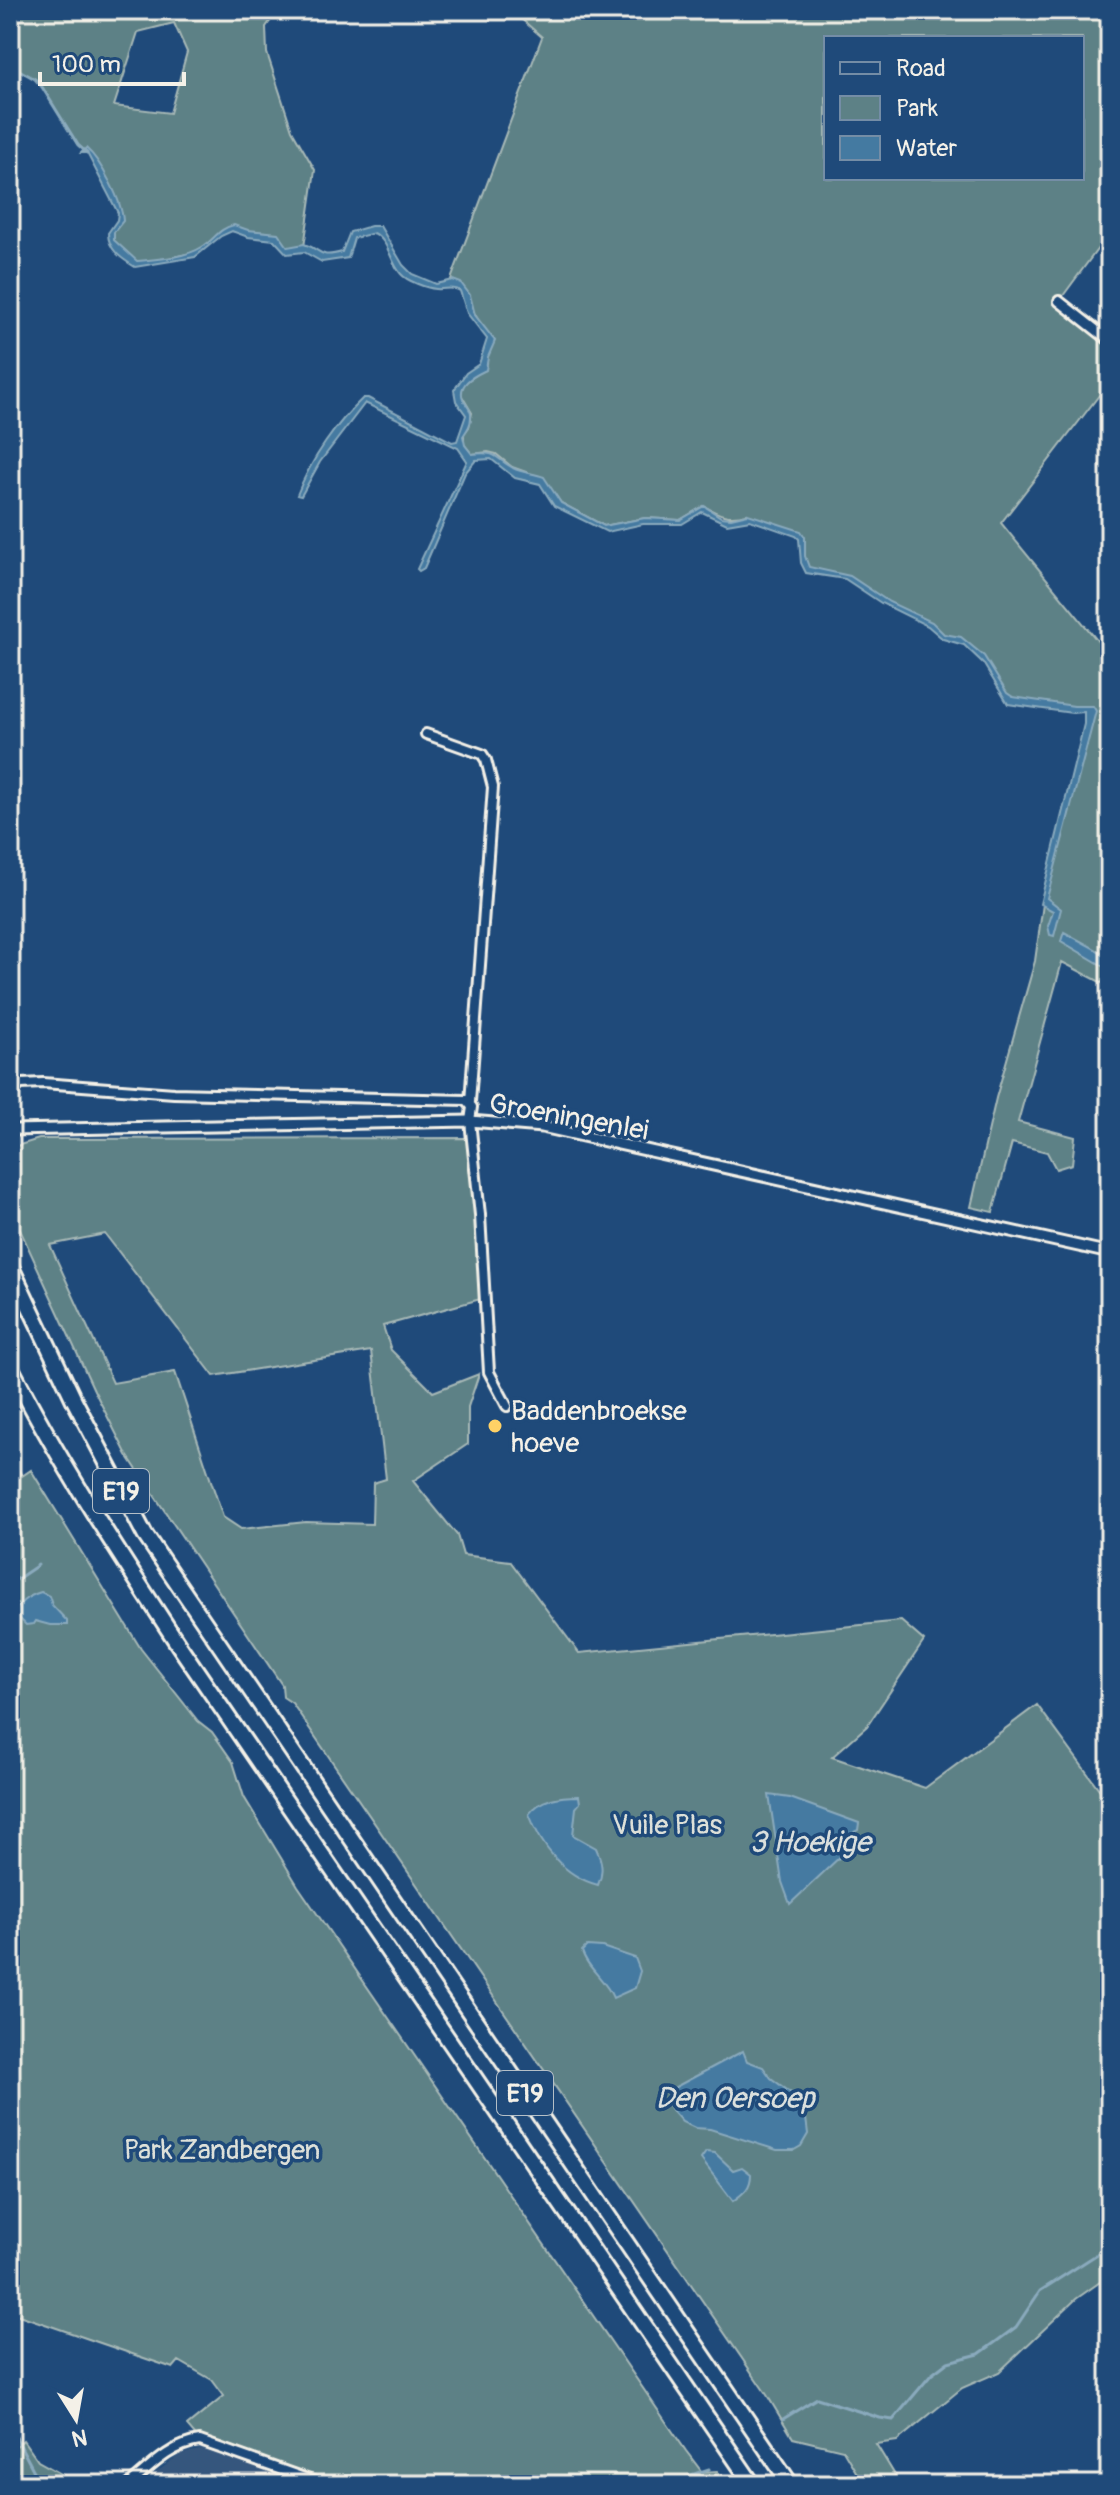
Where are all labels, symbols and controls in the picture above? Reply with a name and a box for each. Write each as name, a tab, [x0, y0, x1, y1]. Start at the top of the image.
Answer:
scale bar	[40, 36, 184, 86]
legend	[824, 36, 1084, 180]
text: 100 m	[52, 50, 121, 79]
text: Road	[896, 54, 946, 83]
text: Park	[896, 94, 938, 123]
text: Water	[896, 134, 957, 163]
street label: Groeningenlei	[486, 1086, 651, 1149]
place label: Baddenbroekse hoeve	[511, 1394, 687, 1461]
marker: Baddenbroekse hoeve	[486, 1417, 504, 1435]
road number: E19	[93, 1469, 149, 1513]
park label: Vuile Plas	[612, 1808, 723, 1843]
water label: 3 Hoekige	[750, 1824, 874, 1861]
road number: E19	[497, 2071, 553, 2115]
water label: Den Oersoep	[655, 2080, 817, 2117]
park label: Park Zandbergen	[124, 2133, 320, 2168]
north arrow	[36, 2379, 116, 2459]
text: N	[70, 2422, 90, 2453]

